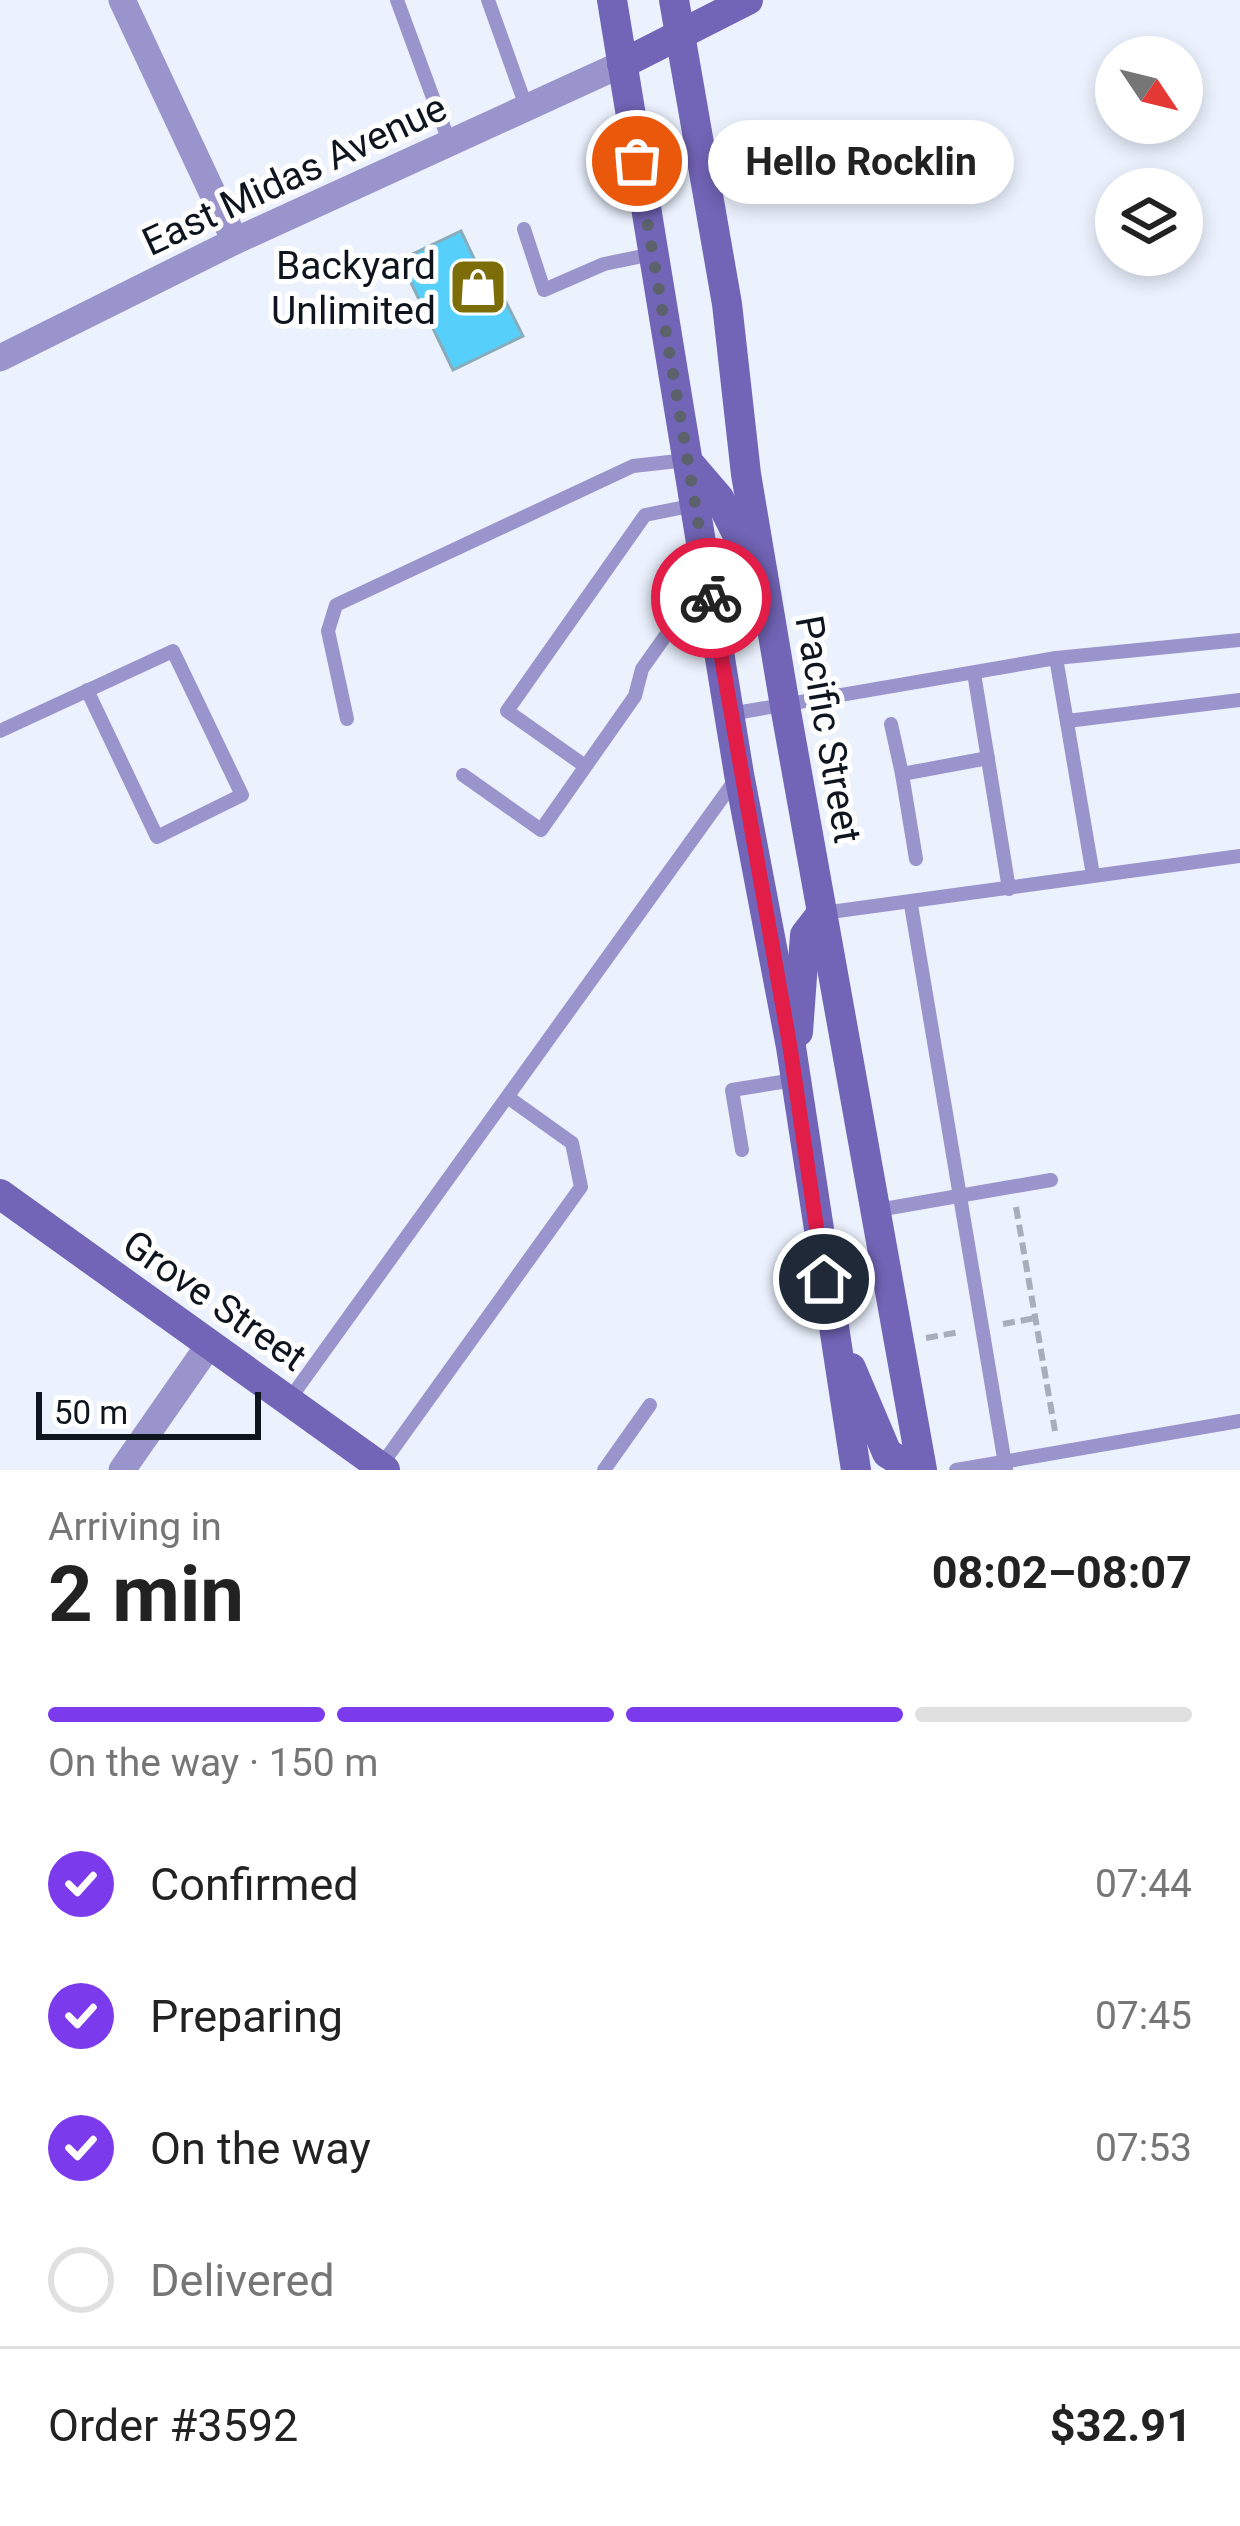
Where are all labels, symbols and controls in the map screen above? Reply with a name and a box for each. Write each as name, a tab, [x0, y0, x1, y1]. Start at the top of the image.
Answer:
north arrow	[1095, 36, 1203, 144]
map controls	[1095, 36, 1203, 276]
street label: East Midas Avenue	[135, 84, 454, 265]
pin	[586, 110, 688, 212]
callout: Hello Rocklin	[709, 119, 1015, 203]
icon: bag	[604, 128, 670, 194]
text: Hello Rocklin	[745, 139, 977, 185]
button: layers	[1095, 168, 1203, 276]
place label: Backyard Unlimited	[271, 243, 436, 334]
shop icon: Backyard Unlimited	[447, 256, 509, 318]
courier	[651, 538, 771, 658]
icon: bike	[678, 565, 744, 631]
street label: Pacific Street	[785, 612, 871, 846]
street label: Grove Street	[114, 1221, 315, 1381]
pin	[773, 1228, 875, 1330]
icon: home	[791, 1246, 857, 1312]
scale bar	[36, 1386, 261, 1439]
text: 50 m	[54, 1393, 128, 1432]
text: Arriving in	[48, 1504, 222, 1550]
text: 08:02–08:07	[932, 1546, 1192, 1599]
text: 2 min	[48, 1549, 244, 1640]
text: On the way · 150 m	[48, 1740, 379, 1786]
icon: check	[48, 1851, 114, 1917]
text: Confirmed	[150, 1858, 359, 1911]
text: 07:44	[1095, 1861, 1192, 1907]
icon: check	[48, 1983, 114, 2049]
text: Preparing	[150, 1990, 343, 2043]
text: 07:45	[1095, 1993, 1192, 2039]
icon: check	[48, 2115, 114, 2181]
text: On the way	[150, 2122, 371, 2175]
text: 07:53	[1095, 2125, 1192, 2171]
text: Delivered	[150, 2254, 335, 2307]
text: Order #3592	[48, 2399, 298, 2452]
text: $32.91	[1050, 2399, 1192, 2452]

